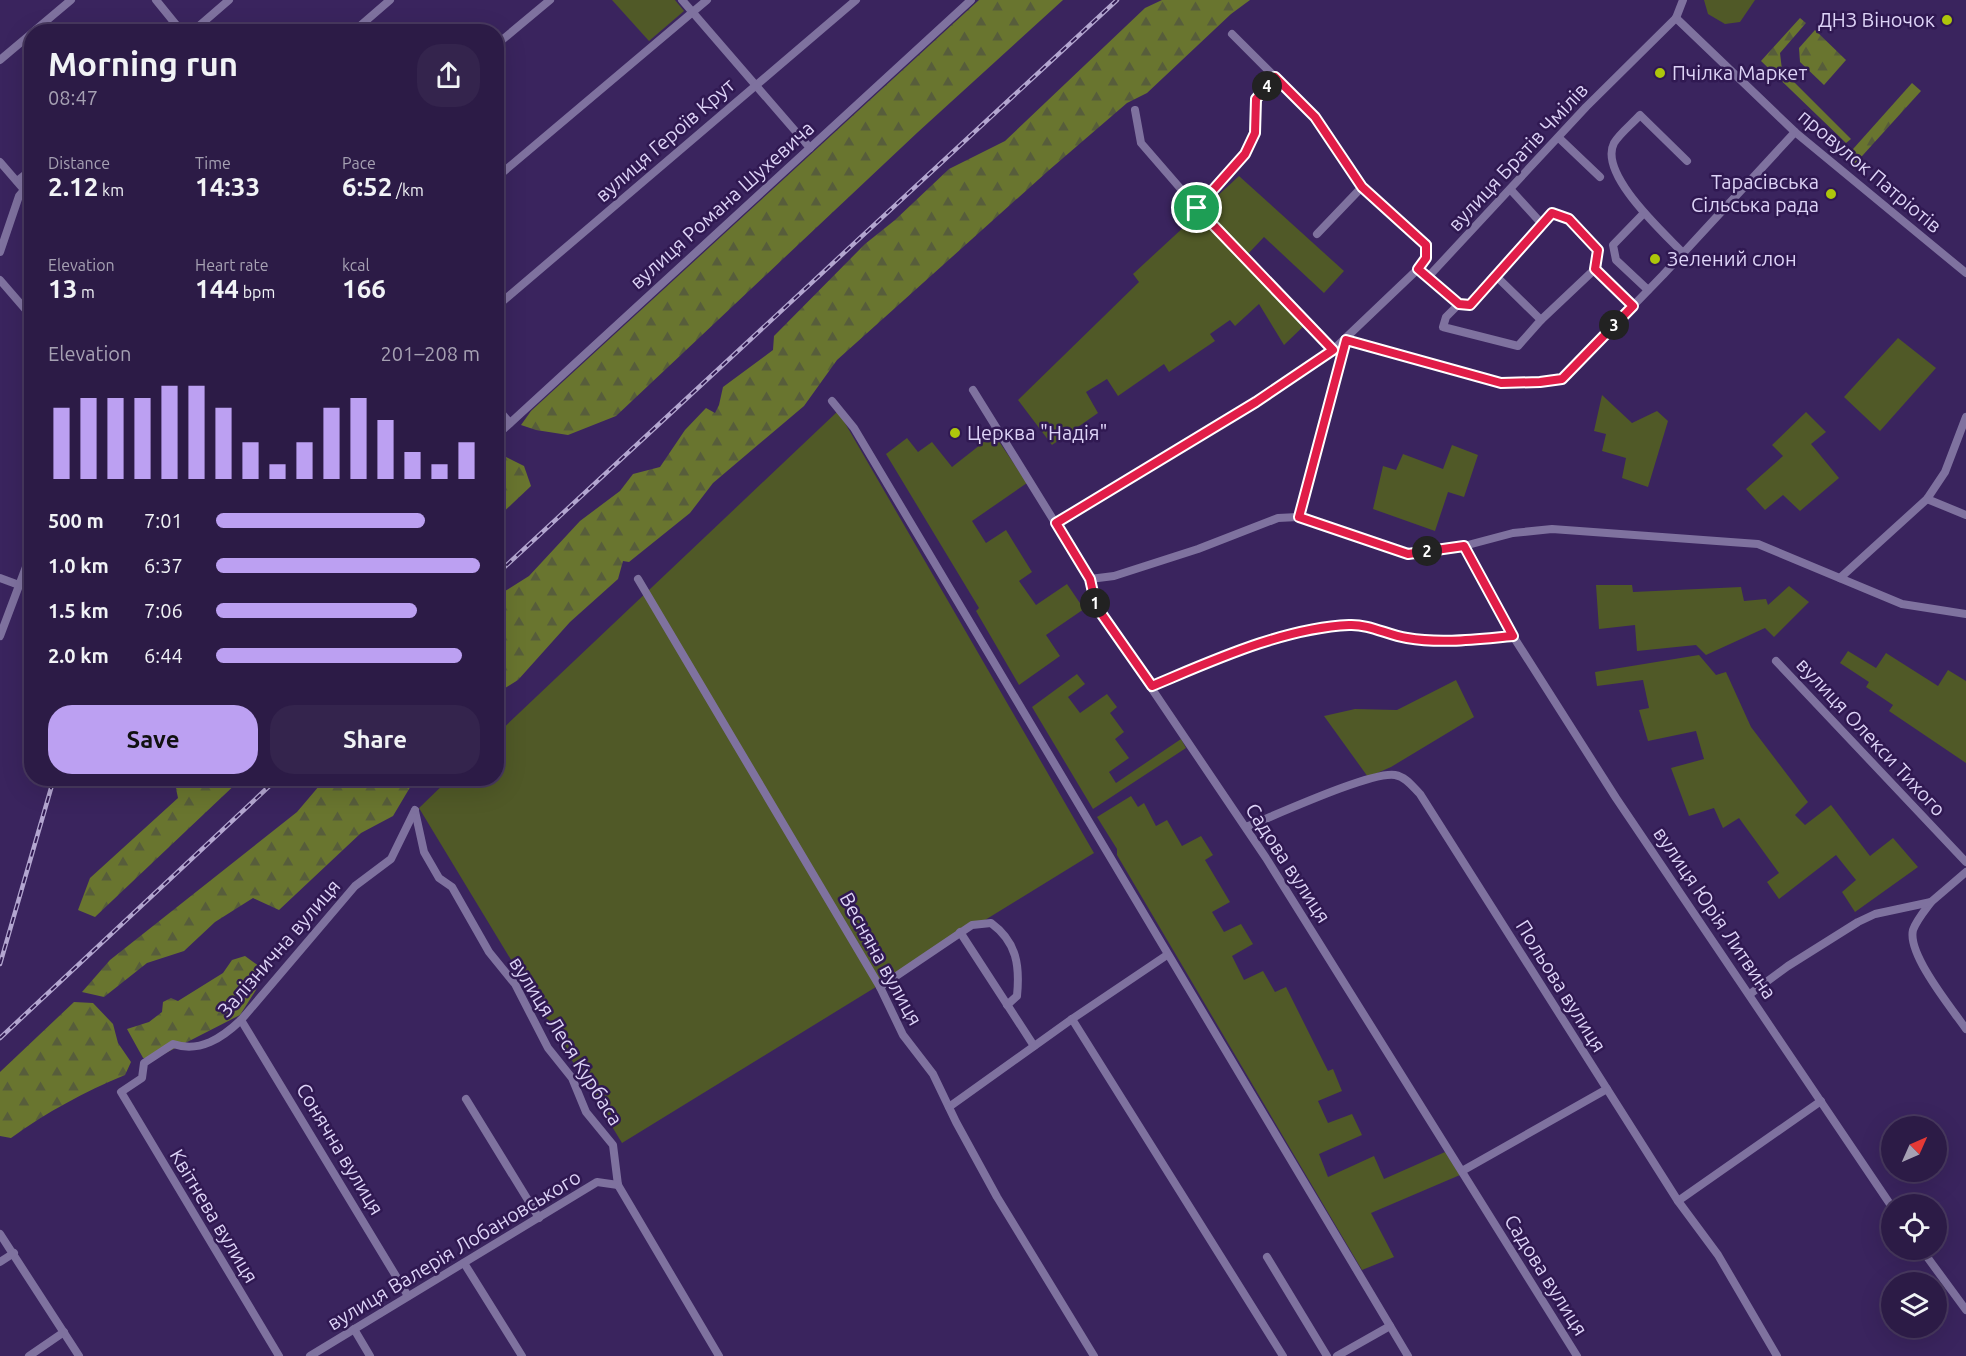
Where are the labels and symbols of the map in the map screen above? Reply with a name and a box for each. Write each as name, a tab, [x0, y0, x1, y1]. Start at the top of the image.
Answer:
place label: ДНЗ Віночок	[1818, 8, 1935, 31]
marker: ДНЗ Віночок	[1940, 13, 1954, 27]
place label: Пчілка Маркет	[1672, 61, 1807, 84]
marker: Пчілка Маркет	[1653, 66, 1667, 80]
pin: 4	[1252, 71, 1282, 101]
street label: вулиця Героїв Крут	[591, 73, 739, 206]
street label: вулиця Братів Чмілів	[1443, 78, 1592, 235]
street label: провулок Патріотів	[1794, 104, 1946, 237]
street label: вулиця Романа Шухевича	[625, 116, 818, 293]
place label: Тарасівська Сільська рада	[1691, 170, 1819, 216]
pin	[1171, 182, 1222, 233]
marker: Тарасівська Сільська рада	[1824, 187, 1838, 201]
place label: Зелений слон	[1667, 247, 1797, 270]
marker: Зелений слон	[1648, 252, 1662, 266]
pin: 3	[1599, 310, 1629, 340]
place label: Церква "Надія"	[967, 421, 1108, 444]
marker: Церква "Надія"	[948, 426, 962, 440]
pin: 2	[1412, 536, 1442, 566]
pin: 1	[1080, 588, 1110, 618]
street label: вулиця Олекси Тихого	[1792, 653, 1951, 820]
street label: Садова вулиця	[1241, 799, 1336, 927]
street label: вулиця Юрія Литвина	[1649, 822, 1782, 1003]
street label: Залізнична вулиця	[213, 874, 345, 1021]
street label: Весняна вулиця	[835, 888, 927, 1029]
street label: Польова вулиця	[1512, 915, 1611, 1056]
street label: вулиця Леся Курбаса	[505, 952, 628, 1129]
street label: Сонячна вулиця	[292, 1079, 389, 1219]
north arrow	[1881, 1116, 1947, 1182]
street label: Квітнева вулиця	[165, 1145, 263, 1287]
street label: вулиця Валерія Лобановського	[323, 1165, 585, 1334]
street label: Садова вулиця	[1500, 1210, 1593, 1339]

